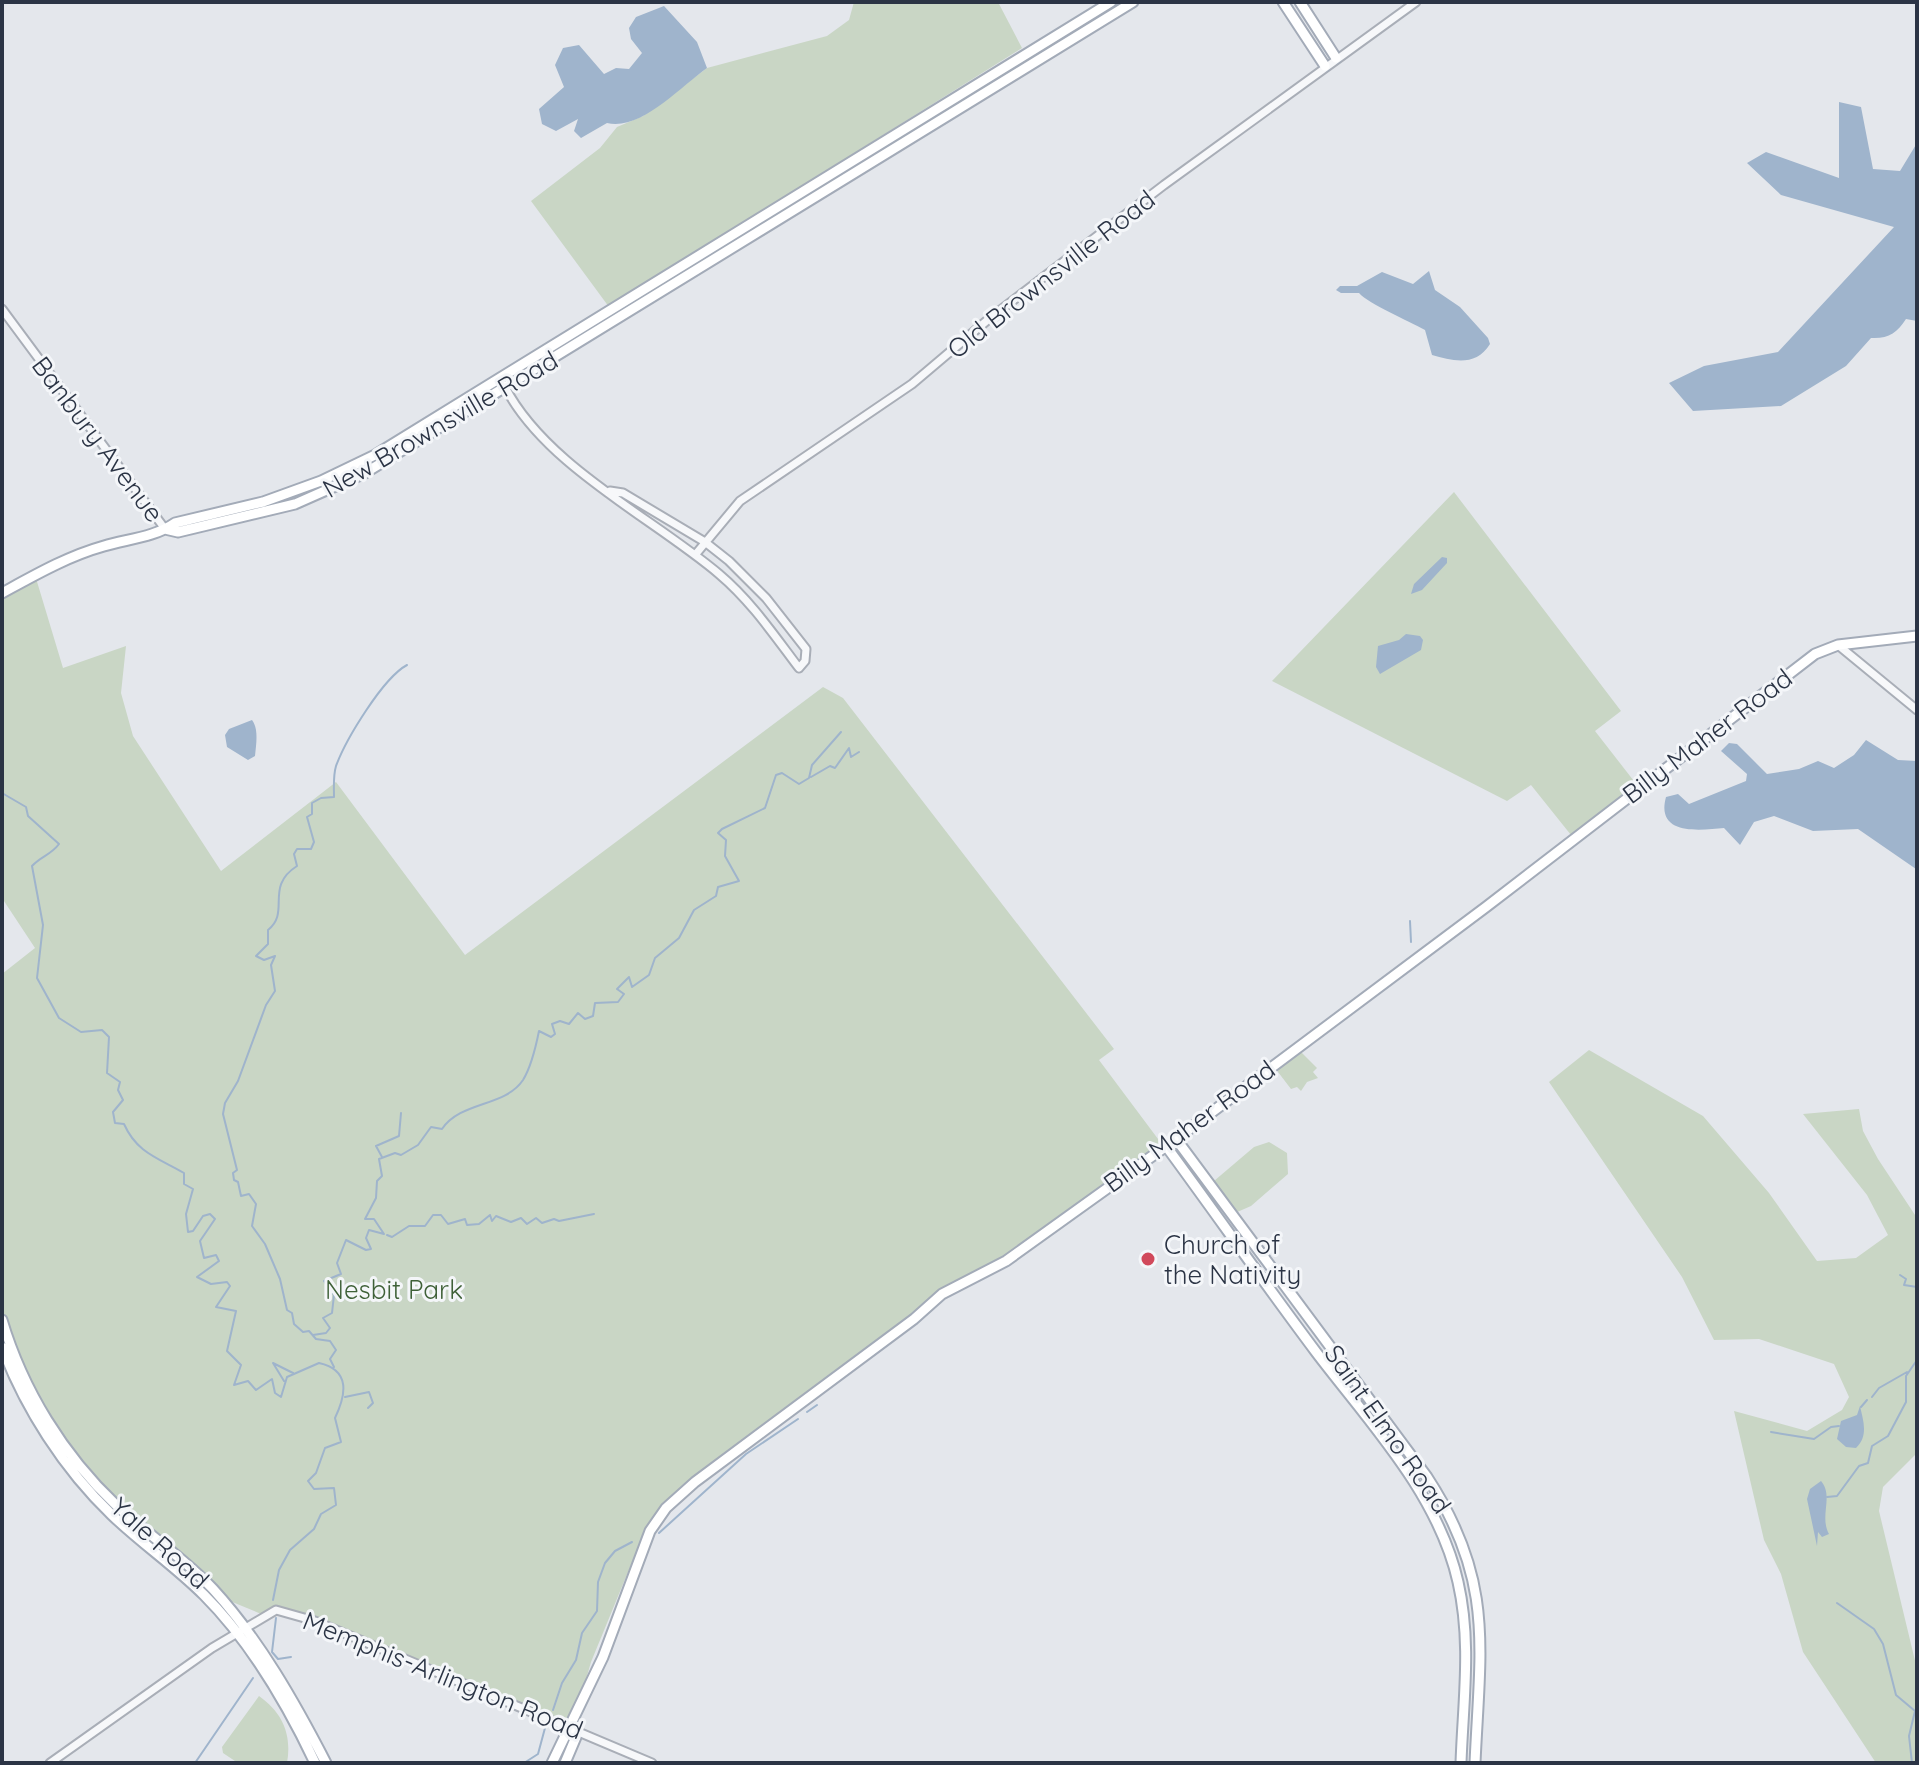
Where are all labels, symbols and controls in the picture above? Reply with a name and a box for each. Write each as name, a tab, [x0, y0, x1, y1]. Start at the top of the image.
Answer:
street label: Old Brownsville Road	[941, 183, 1161, 365]
street label: New Brownsville Road	[316, 343, 564, 505]
street label: Banbury Avenue	[25, 350, 171, 528]
street label: Billy Maher Road	[1616, 661, 1798, 811]
street label: Billy Maher Road	[1097, 1053, 1281, 1199]
place label: Church of the Nativity	[1164, 1228, 1301, 1291]
marker: Church of the Nativity	[1139, 1250, 1157, 1268]
park label: Nesbit Park	[325, 1273, 463, 1306]
street label: Saint Elmo Road	[1318, 1338, 1458, 1520]
street label: Yale Road	[104, 1490, 216, 1596]
street label: Memphis-Arlington Road	[298, 1604, 588, 1746]

